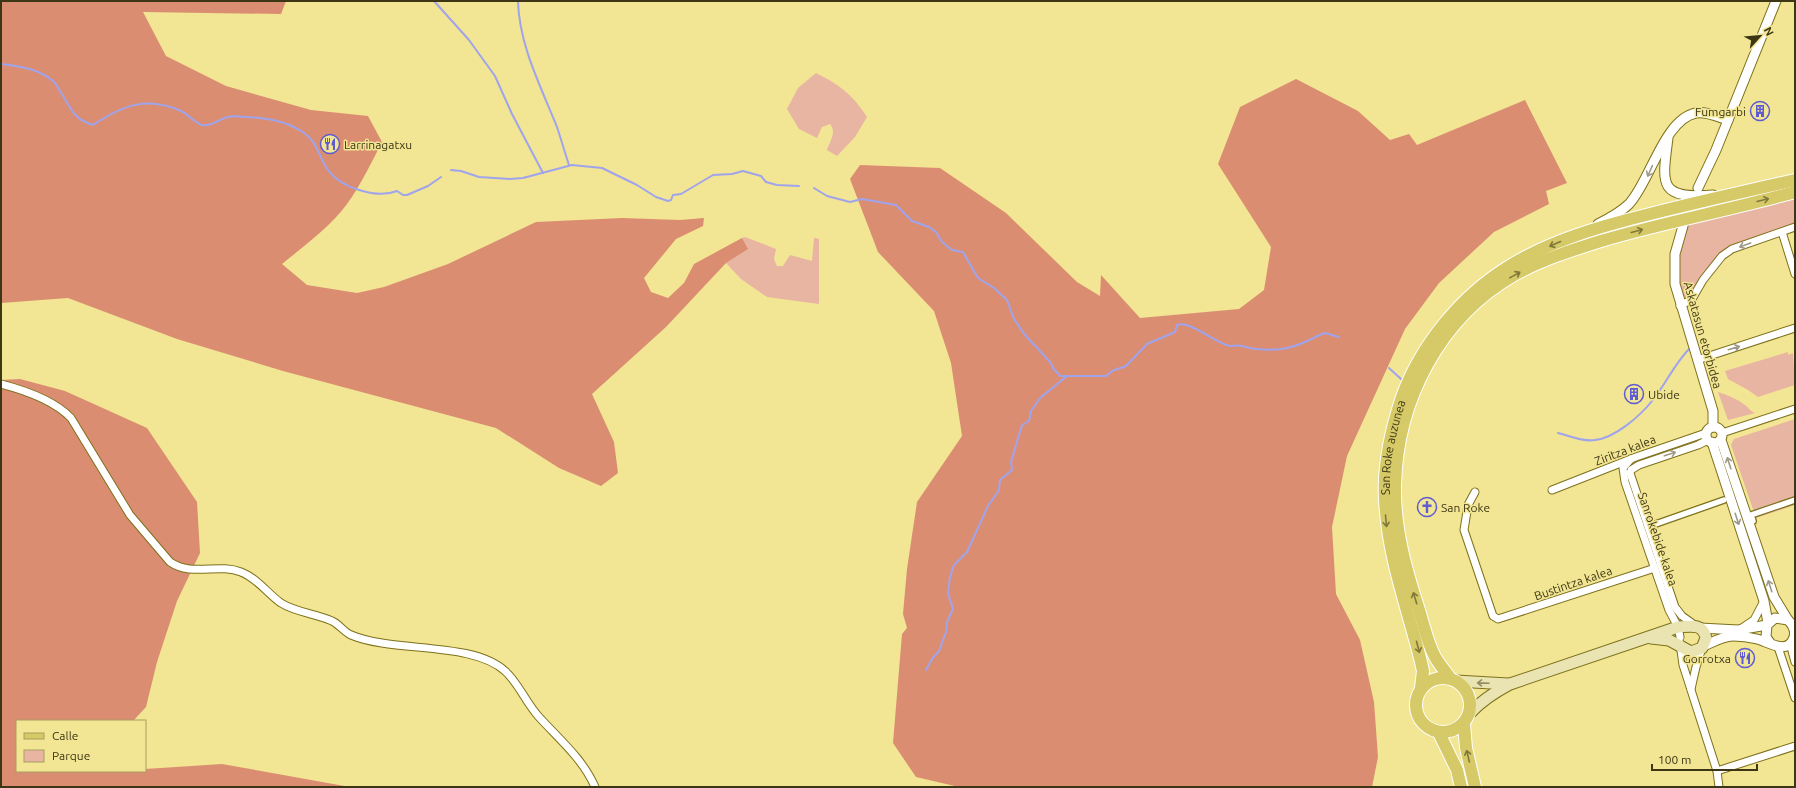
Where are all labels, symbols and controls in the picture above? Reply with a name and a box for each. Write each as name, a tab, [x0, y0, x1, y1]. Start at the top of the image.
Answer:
north arrow	[1740, 16, 1780, 56]
text: N	[1762, 25, 1776, 38]
building icon: Fumgarbi	[1749, 100, 1771, 122]
place label: Fumgarbi	[1695, 105, 1746, 118]
restaurant icon: Larrinagatxu	[319, 133, 341, 155]
place label: Larrinagatxu	[344, 138, 412, 151]
one-way arrow	[1646, 165, 1653, 177]
one-way arrow	[1756, 196, 1769, 203]
one-way arrow	[1630, 227, 1643, 234]
one-way arrow	[1549, 241, 1561, 249]
one-way arrow	[1739, 241, 1751, 249]
one-way arrow	[1509, 270, 1521, 278]
street label: Askatasun etorbidea	[1682, 280, 1724, 390]
one-way arrow	[1727, 344, 1740, 351]
building icon: Ubide	[1623, 383, 1645, 405]
place label: Ubide	[1648, 388, 1680, 401]
street label: San Roke auzunea	[1378, 398, 1407, 495]
street label: Ziritza kalea	[1593, 432, 1657, 468]
one-way arrow	[1664, 450, 1677, 457]
one-way arrow	[1725, 456, 1732, 469]
street label: Sanrokebide kalea	[1636, 491, 1680, 587]
church icon: San Roke	[1416, 496, 1438, 518]
place label: San Roke	[1441, 501, 1490, 514]
one-way arrow	[1733, 513, 1741, 525]
one-way arrow	[1383, 514, 1390, 527]
street label: Bustintza kalea	[1532, 564, 1614, 602]
one-way arrow	[1766, 580, 1773, 593]
one-way arrow	[1411, 591, 1418, 604]
one-way arrow	[1414, 640, 1422, 653]
restaurant icon: Gorrotxa	[1734, 647, 1756, 669]
place label: Gorrotxa	[1683, 652, 1731, 665]
one-way arrow	[1477, 679, 1490, 687]
legend	[16, 720, 146, 772]
text: Calle	[52, 729, 78, 742]
scale bar	[1652, 746, 1757, 772]
text: Parque	[52, 749, 90, 762]
one-way arrow	[1463, 750, 1471, 763]
text: 100 m	[1658, 753, 1691, 766]

